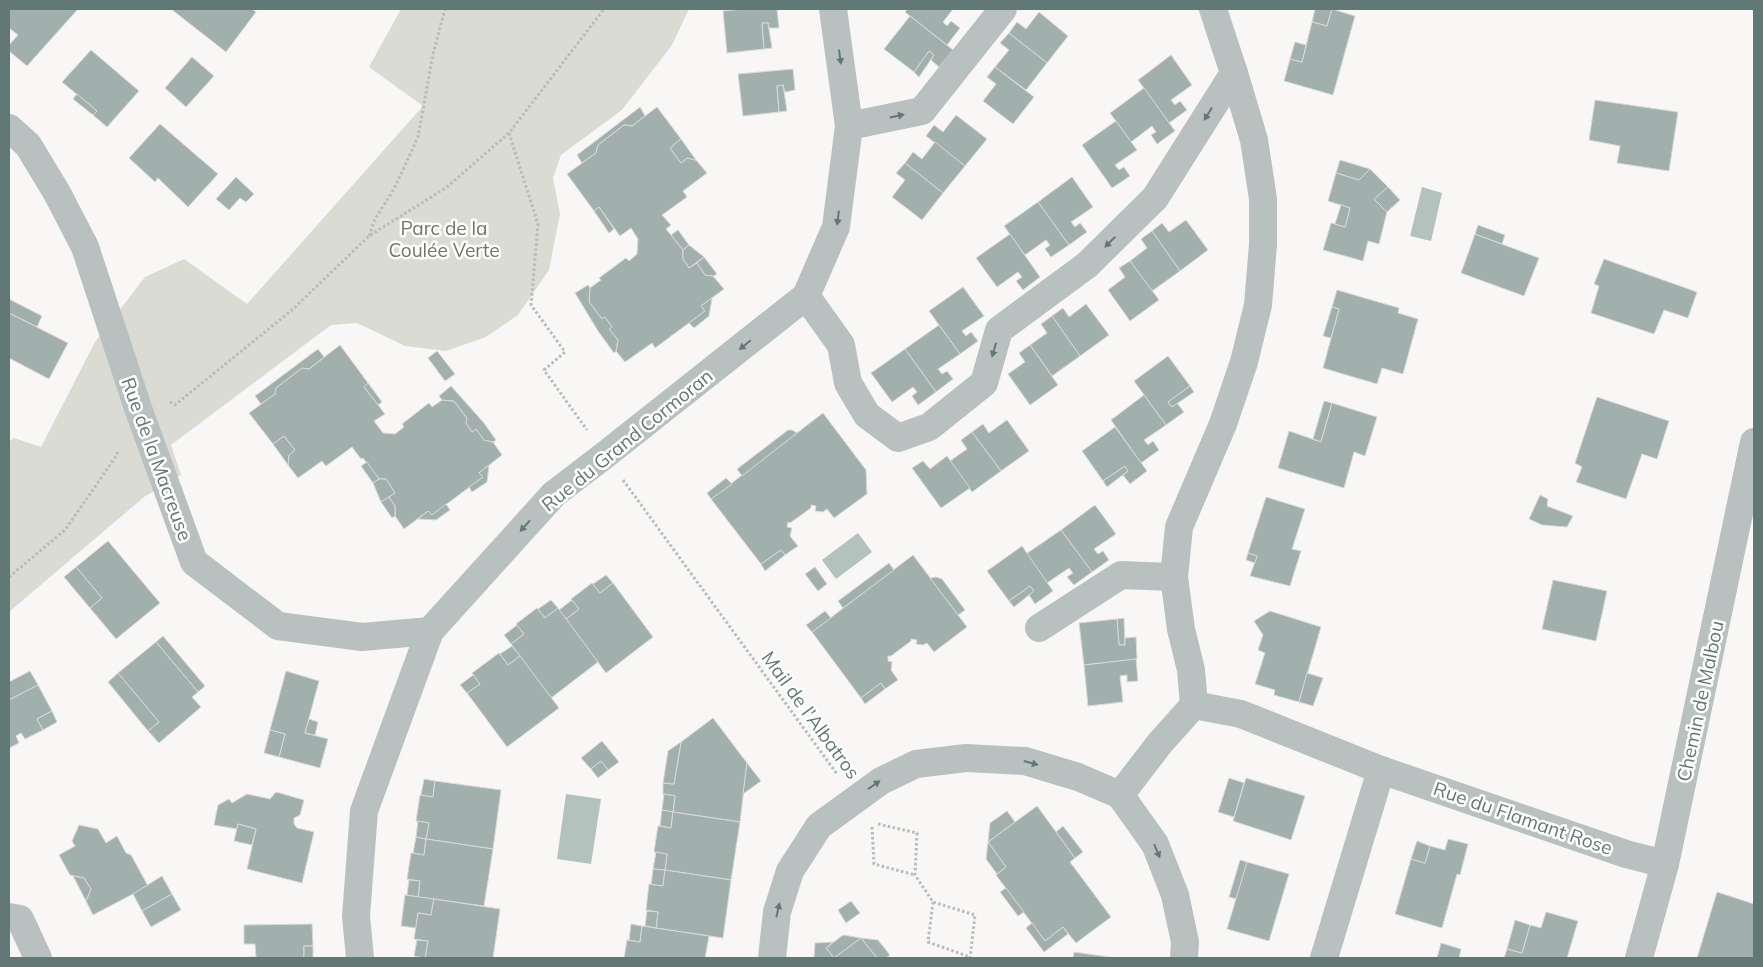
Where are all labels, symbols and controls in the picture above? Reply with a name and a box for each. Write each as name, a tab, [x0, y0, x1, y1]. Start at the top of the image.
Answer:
one-way arrow	[836, 49, 844, 65]
one-way arrow	[1203, 107, 1213, 120]
one-way arrow	[889, 112, 905, 120]
one-way arrow	[833, 211, 841, 227]
park label: Parc de la Coulée Verte	[388, 216, 500, 262]
one-way arrow	[1104, 236, 1116, 248]
one-way arrow	[738, 339, 751, 350]
one-way arrow	[989, 342, 997, 357]
street label: Rue du Grand Cormoran	[537, 364, 717, 516]
street label: Rue de la Macreuse	[116, 374, 198, 544]
one-way arrow	[519, 519, 531, 531]
street label: Chemin de Malbou	[1671, 618, 1729, 784]
street label: Mail de l'Albatros	[757, 646, 865, 784]
one-way arrow	[1023, 759, 1038, 767]
street label: Rue du Flamant Rose	[1430, 776, 1616, 860]
one-way arrow	[867, 780, 881, 790]
one-way arrow	[1154, 844, 1162, 858]
one-way arrow	[774, 902, 782, 918]

